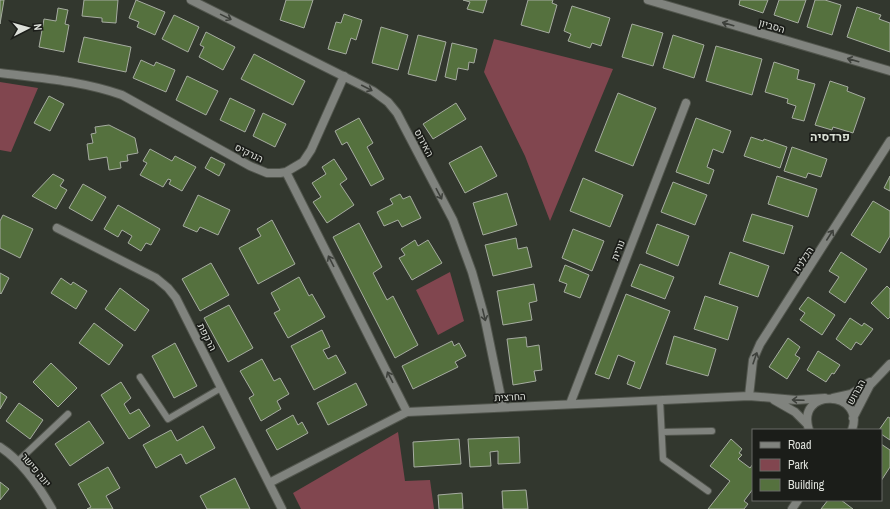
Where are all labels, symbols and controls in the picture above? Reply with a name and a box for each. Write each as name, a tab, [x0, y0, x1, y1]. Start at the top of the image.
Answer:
north arrow	[8, 8, 48, 48]
one-way arrow	[220, 14, 232, 22]
street label: הסביון	[758, 16, 787, 36]
one-way arrow	[722, 20, 735, 27]
text: N	[31, 23, 45, 31]
one-way arrow	[846, 56, 859, 63]
one-way arrow	[361, 85, 373, 92]
street label: האירוס	[411, 127, 437, 159]
district label: פרדסיה	[810, 129, 850, 145]
street label: הנרקיס	[233, 141, 265, 165]
one-way arrow	[436, 187, 443, 199]
one-way arrow	[826, 230, 834, 241]
street label: נורית	[608, 238, 628, 262]
street label: הכלנית	[790, 244, 816, 276]
one-way arrow	[327, 255, 334, 267]
one-way arrow	[481, 308, 488, 321]
street label: הרקפת	[195, 321, 220, 353]
one-way arrow	[752, 351, 759, 364]
one-way arrow	[386, 371, 393, 383]
street label: הברוש	[844, 377, 868, 407]
street label: החרצית	[494, 390, 526, 404]
one-way arrow	[792, 396, 805, 403]
legend	[752, 429, 882, 501]
text: Road	[788, 437, 812, 453]
street label: יונה פישר	[18, 451, 54, 489]
text: Park	[788, 457, 808, 473]
text: Building	[788, 477, 825, 493]

